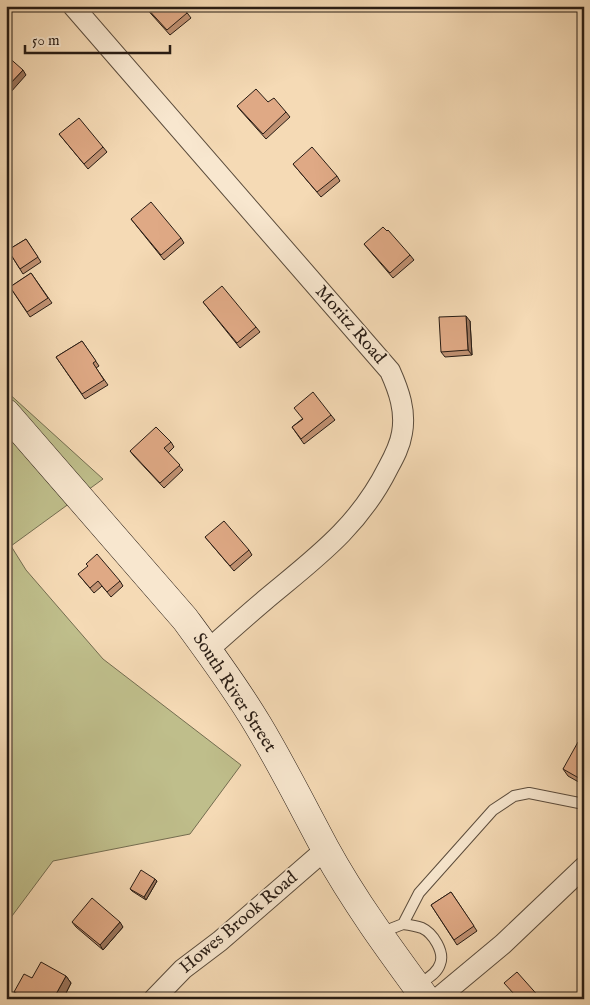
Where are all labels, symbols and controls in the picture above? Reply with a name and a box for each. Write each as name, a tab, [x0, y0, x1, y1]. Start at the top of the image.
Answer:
scale bar	[25, 22, 170, 54]
text: 50 m	[32, 31, 60, 50]
street label: Moritz Road	[310, 281, 391, 369]
street label: South River Street	[187, 629, 281, 757]
street label: Howes Brook Road	[175, 867, 303, 979]

